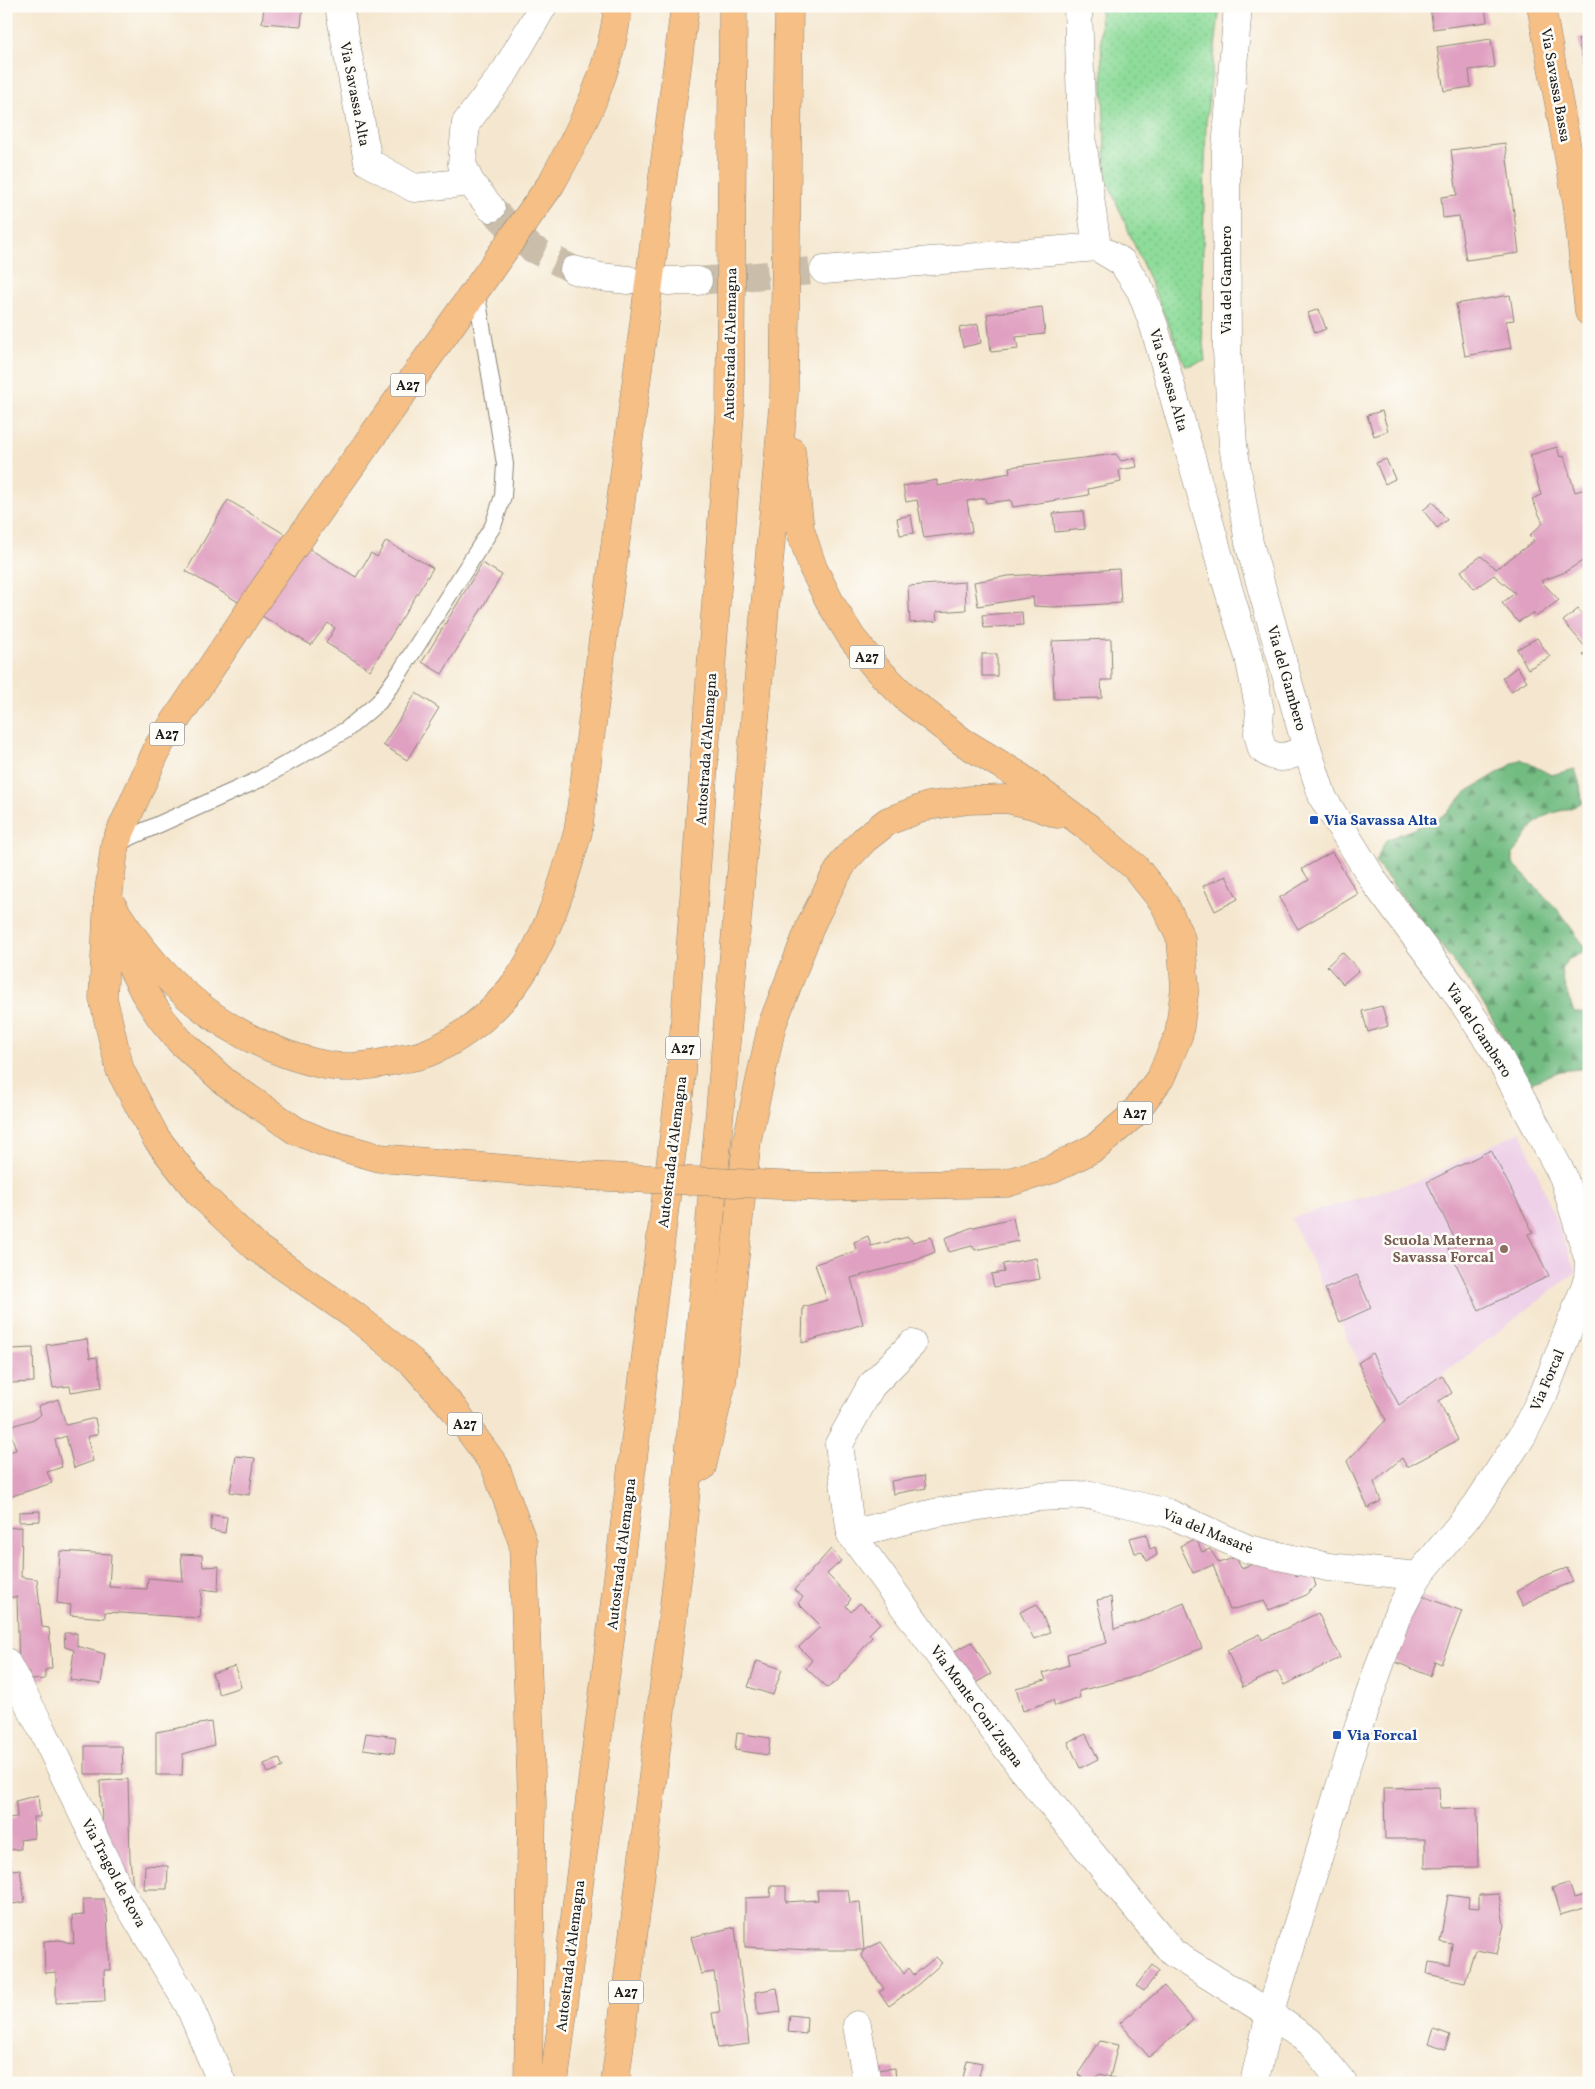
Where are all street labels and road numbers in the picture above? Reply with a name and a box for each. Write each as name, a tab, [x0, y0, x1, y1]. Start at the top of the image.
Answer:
street label: Via Savassa Bassa	[1534, 26, 1575, 144]
street label: Via Savassa Alta	[333, 40, 374, 148]
street label: Via del Gambero	[1217, 226, 1238, 334]
street label: Autostrada d'Alemagna	[720, 267, 743, 421]
street label: Via Savassa Alta	[1143, 326, 1192, 434]
road number: A27	[390, 374, 426, 396]
street label: Via del Gambero	[1260, 623, 1311, 734]
road number: A27	[850, 646, 884, 669]
street label: Autostrada d'Alemagna	[692, 672, 723, 826]
road number: A27	[150, 722, 184, 746]
street label: Via del Gambero	[1439, 979, 1516, 1082]
road number: A27	[666, 1036, 700, 1060]
street label: Autostrada d'Alemagna	[654, 1075, 693, 1229]
road number: A27	[1118, 1102, 1152, 1124]
street label: Via Forcal	[1526, 1347, 1571, 1415]
road number: A27	[448, 1412, 482, 1436]
street label: Autostrada d'Alemagna	[603, 1477, 642, 1631]
street label: Via del Masarè	[1159, 1505, 1256, 1560]
street label: Via Monte Coni Zugna	[924, 1641, 1027, 1772]
street label: Via Tragol de Rova	[75, 1815, 150, 1932]
street label: Autostrada d'Alemagna	[552, 1879, 591, 2033]
road number: A27	[608, 1980, 644, 2004]

